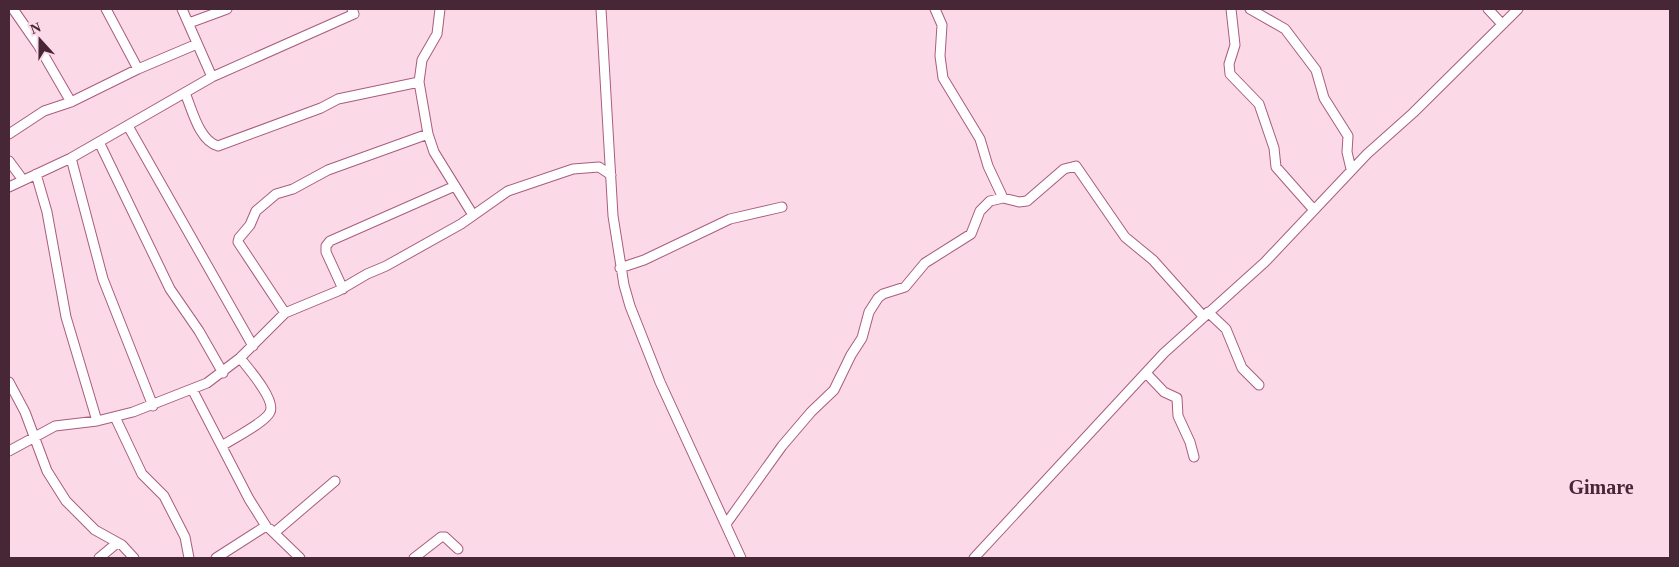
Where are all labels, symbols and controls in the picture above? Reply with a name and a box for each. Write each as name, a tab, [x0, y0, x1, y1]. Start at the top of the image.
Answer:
north arrow	[15, 15, 65, 65]
text: N	[28, 20, 43, 37]
district label: Gimare	[1568, 476, 1634, 498]

